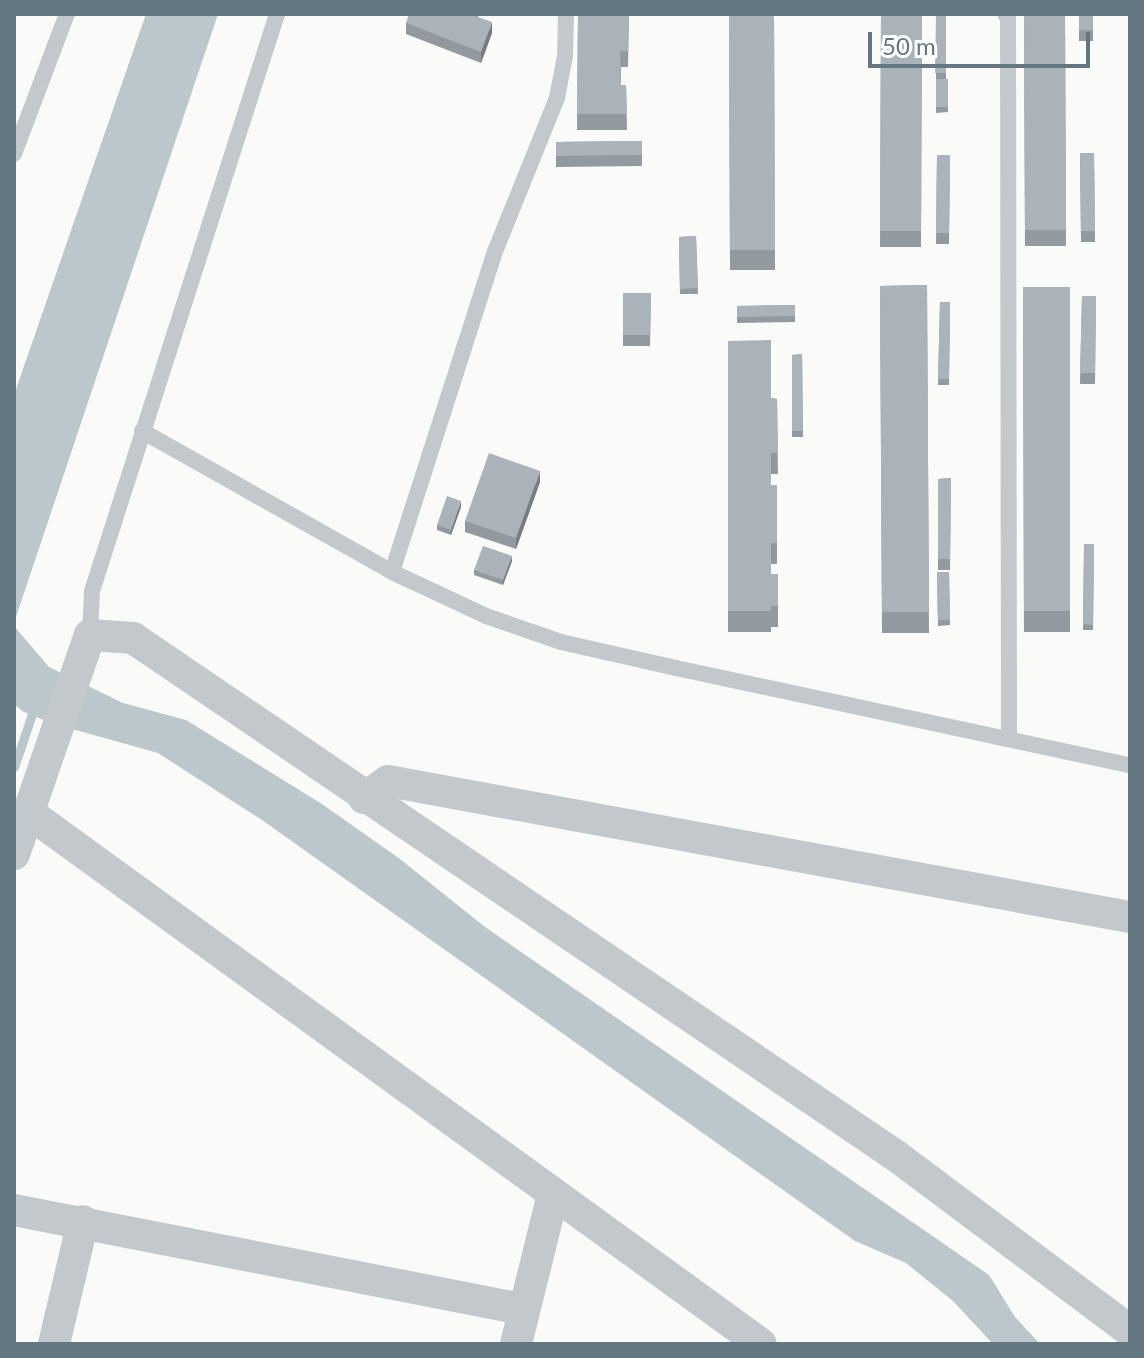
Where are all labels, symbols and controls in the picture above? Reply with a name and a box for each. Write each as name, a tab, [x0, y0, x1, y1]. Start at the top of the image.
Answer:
scale bar	[872, 16, 1094, 66]
text: 50 m	[882, 31, 936, 60]

